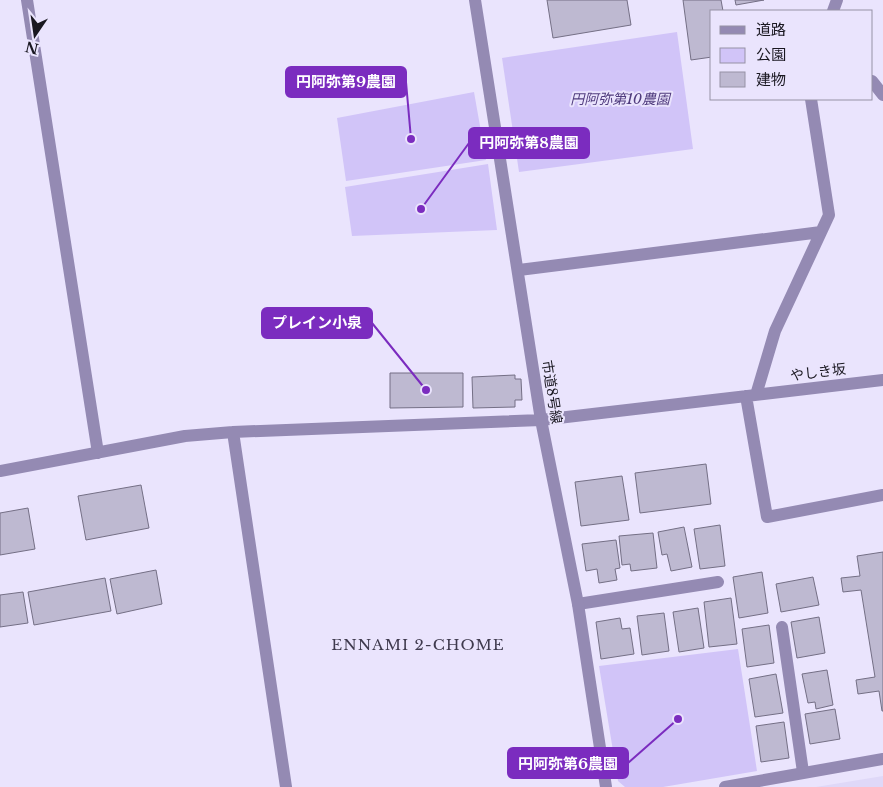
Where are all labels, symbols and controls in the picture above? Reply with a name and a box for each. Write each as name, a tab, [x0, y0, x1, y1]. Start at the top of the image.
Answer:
north arrow	[10, 10, 60, 60]
legend	[710, 10, 873, 100]
text: 道路	[756, 20, 786, 39]
text: N	[24, 37, 41, 58]
text: 公園	[756, 45, 786, 64]
callout: 円阿弥第9農園	[286, 67, 406, 97]
text: 建物	[756, 70, 786, 89]
text: 円阿弥第9農園	[296, 72, 396, 91]
park label: 円阿弥第10農園	[570, 90, 672, 108]
callout: 円阿弥第8農園	[469, 128, 589, 158]
text: 円阿弥第8農園	[479, 133, 579, 152]
callout: プレイン小泉	[262, 308, 372, 338]
text: プレイン小泉	[272, 313, 362, 332]
street label: 市道8号線	[538, 359, 566, 425]
street label: やしき坂	[789, 360, 847, 384]
district label: ENNAMI 2-CHOME	[331, 635, 505, 654]
callout: 円阿弥第6農園	[508, 748, 628, 778]
text: 円阿弥第6農園	[518, 754, 618, 773]

